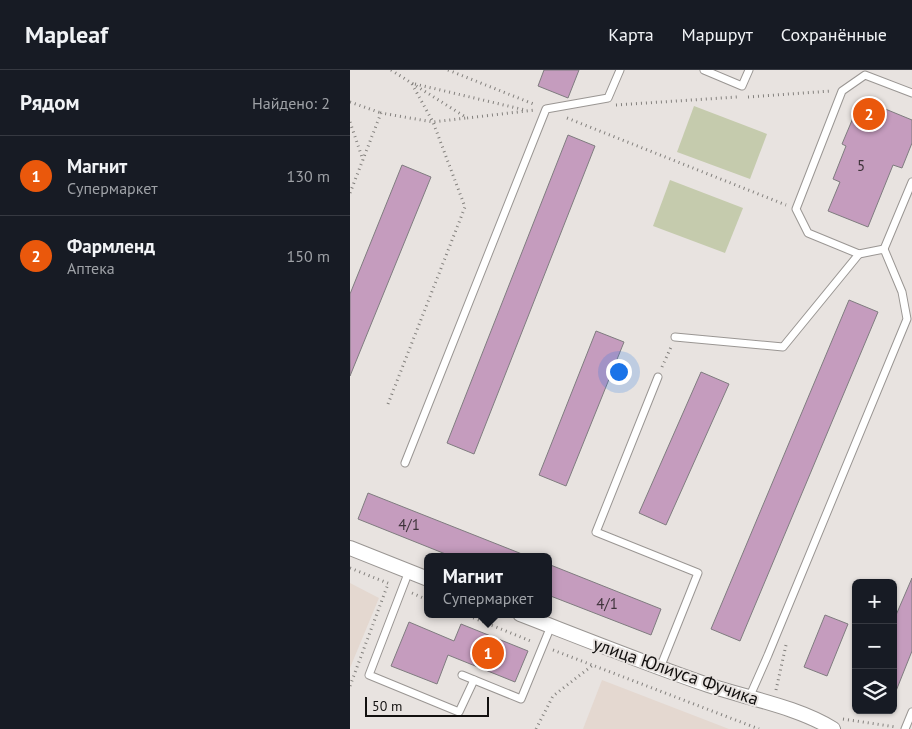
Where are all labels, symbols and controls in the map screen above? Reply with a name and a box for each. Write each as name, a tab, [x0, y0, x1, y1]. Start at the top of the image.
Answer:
text: Mapleaf	[25, 19, 108, 50]
text: Карта	[608, 23, 654, 46]
text: Маршрут	[682, 23, 753, 46]
text: Сохранённые	[781, 23, 887, 46]
text: Рядом	[20, 89, 79, 116]
text: Найдено: 2	[252, 93, 330, 113]
pin: 2	[853, 95, 885, 133]
text: Магнит	[67, 154, 127, 178]
house number: 5	[857, 156, 865, 175]
text: 1	[31, 166, 41, 186]
text: 130 m	[287, 166, 330, 186]
text: Супермаркет	[67, 178, 158, 198]
text: Фармленд	[67, 234, 155, 258]
text: 2	[31, 246, 41, 266]
text: 150 m	[287, 246, 330, 266]
text: Аптека	[67, 258, 115, 278]
your location	[606, 359, 632, 385]
house number: 4/1	[398, 515, 420, 534]
popup	[424, 553, 552, 618]
text: Магнит	[443, 564, 503, 588]
map controls	[852, 579, 897, 714]
button: +	[852, 579, 897, 624]
text: Супермаркет	[443, 588, 533, 608]
house number: 4/1	[596, 594, 618, 613]
button: −	[852, 624, 897, 669]
street label: улица Юлиуса Фучика	[590, 632, 762, 710]
pin: 1	[472, 634, 504, 672]
button: layers	[852, 669, 897, 714]
scale bar	[365, 694, 489, 717]
text: 50 m	[372, 697, 402, 715]

